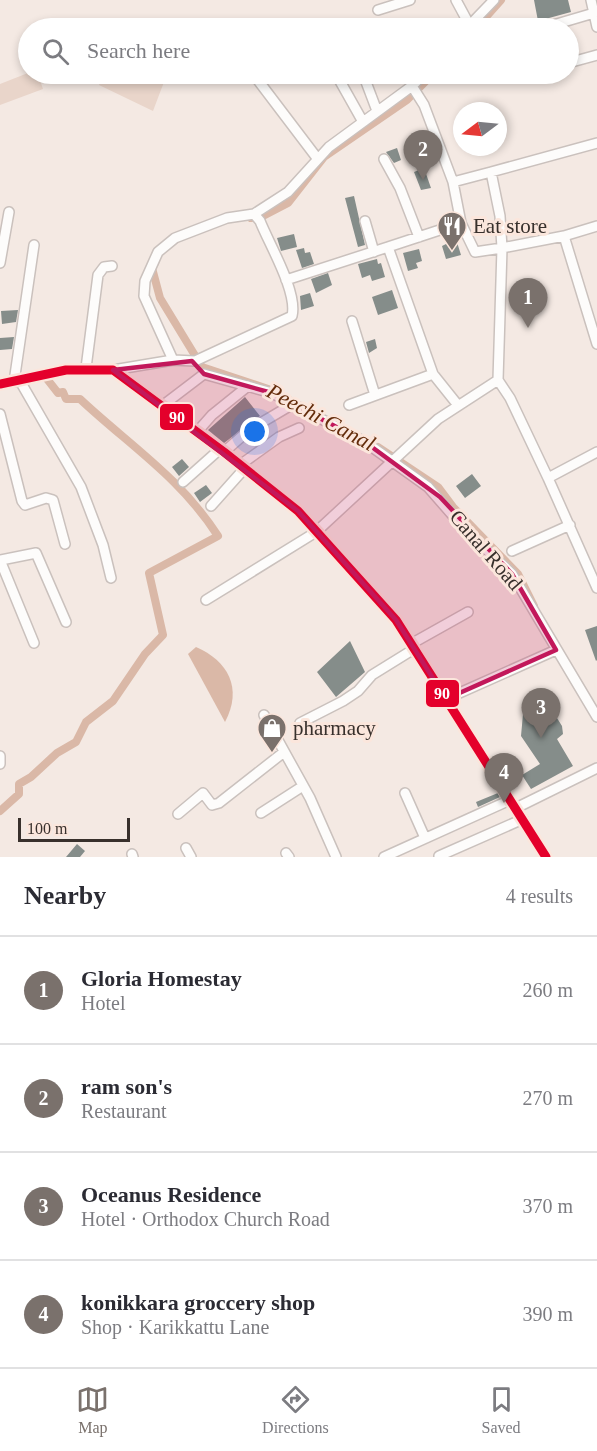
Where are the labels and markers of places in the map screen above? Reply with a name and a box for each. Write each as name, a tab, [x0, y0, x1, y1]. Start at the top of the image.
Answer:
pin: 2	[404, 130, 442, 180]
restaurant icon: Eat store	[436, 210, 468, 252]
place label: Eat store	[473, 214, 547, 238]
pin: 1	[508, 278, 548, 328]
pin: 3	[522, 688, 560, 738]
shop icon: pharmacy	[256, 712, 288, 754]
place label: pharmacy	[293, 716, 376, 740]
pin: 4	[484, 754, 524, 803]

